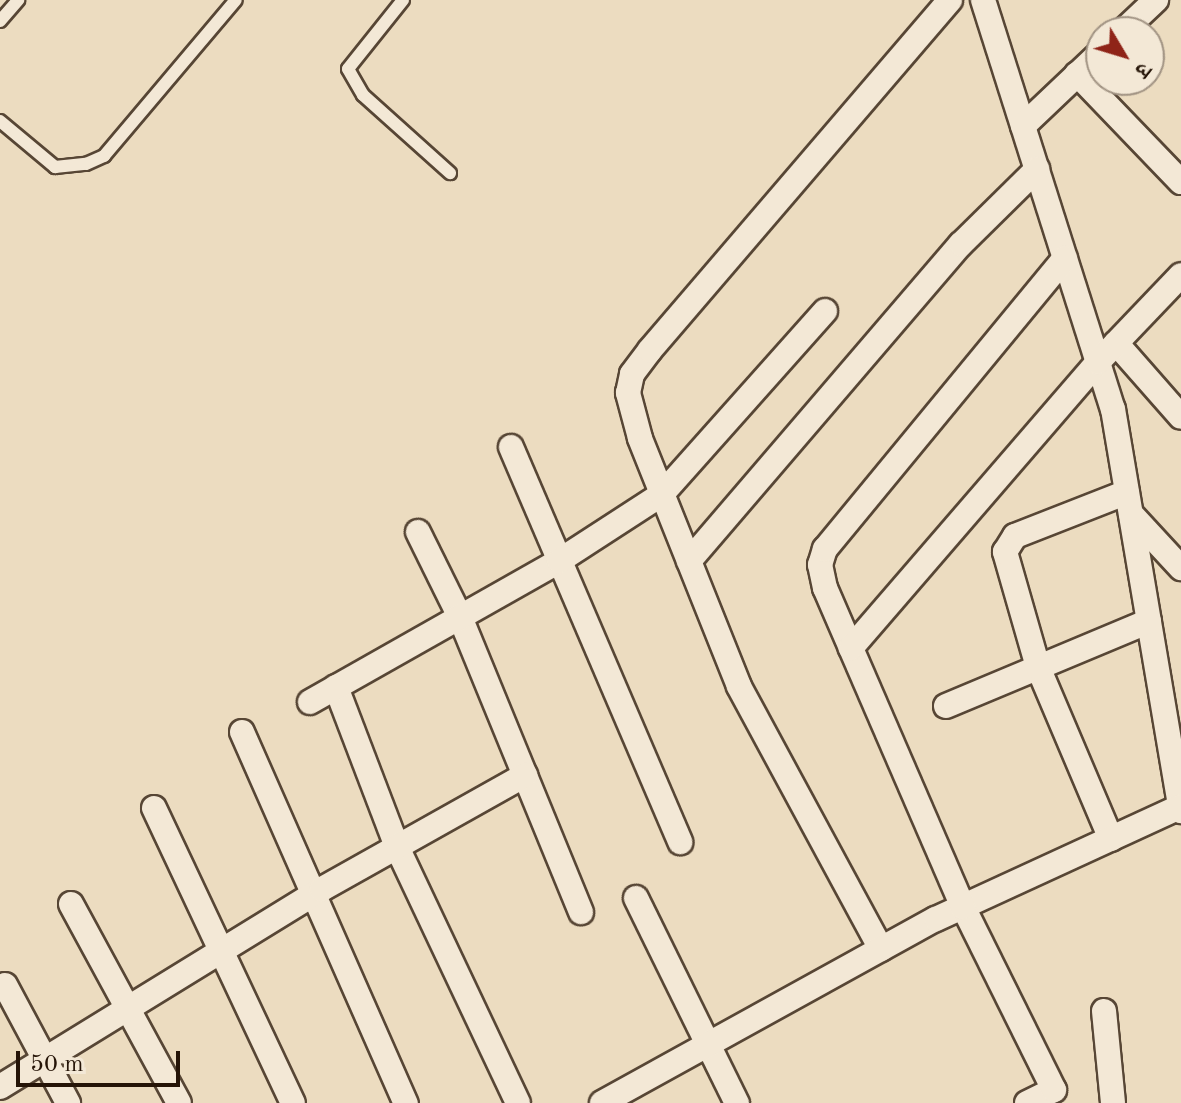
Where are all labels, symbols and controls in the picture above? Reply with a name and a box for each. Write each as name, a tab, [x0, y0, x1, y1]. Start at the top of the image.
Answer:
north arrow	[1085, 16, 1165, 96]
text: उ	[1130, 58, 1154, 81]
scale bar	[20, 1035, 184, 1085]
text: 50 m	[30, 1053, 84, 1077]

